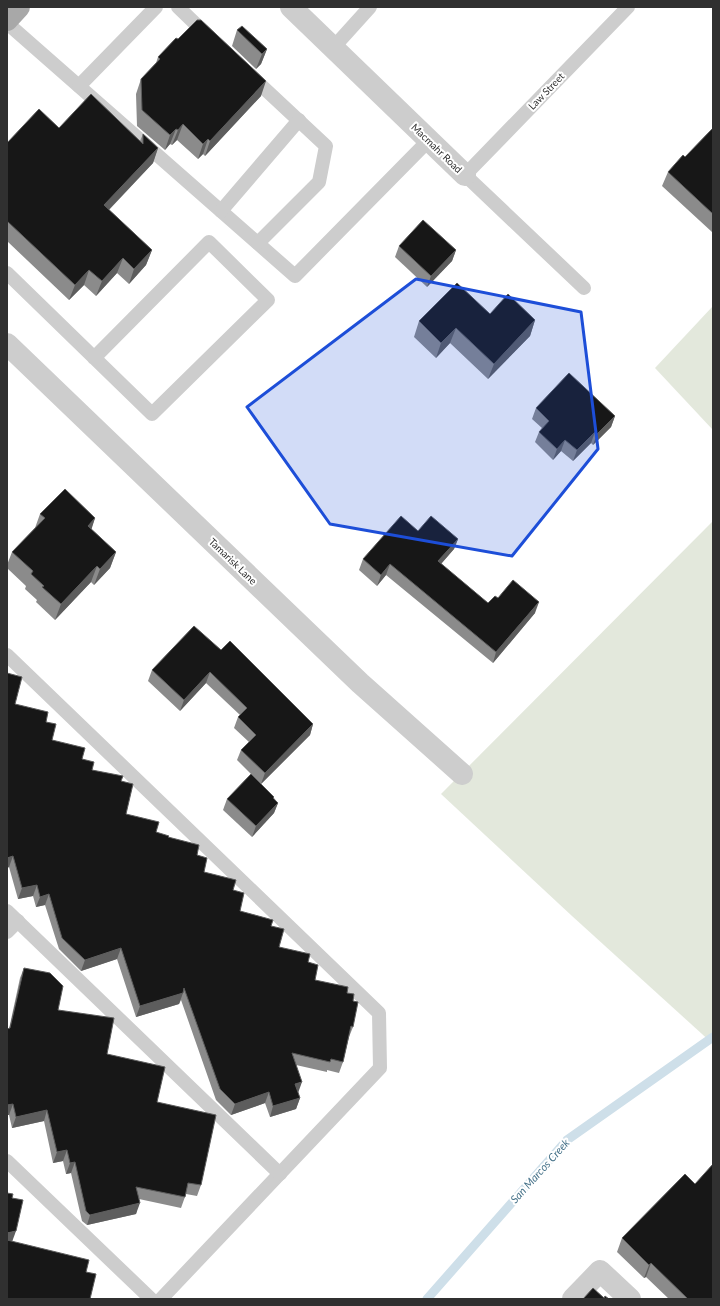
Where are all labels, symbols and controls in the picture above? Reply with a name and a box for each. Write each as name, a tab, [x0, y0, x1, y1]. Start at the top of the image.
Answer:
street label: Law Street	[525, 70, 567, 112]
street label: Macmahr Road	[409, 121, 465, 175]
street label: Tamarisk Lane	[207, 535, 259, 587]
water label: San Marcos Creek	[507, 1135, 572, 1205]

